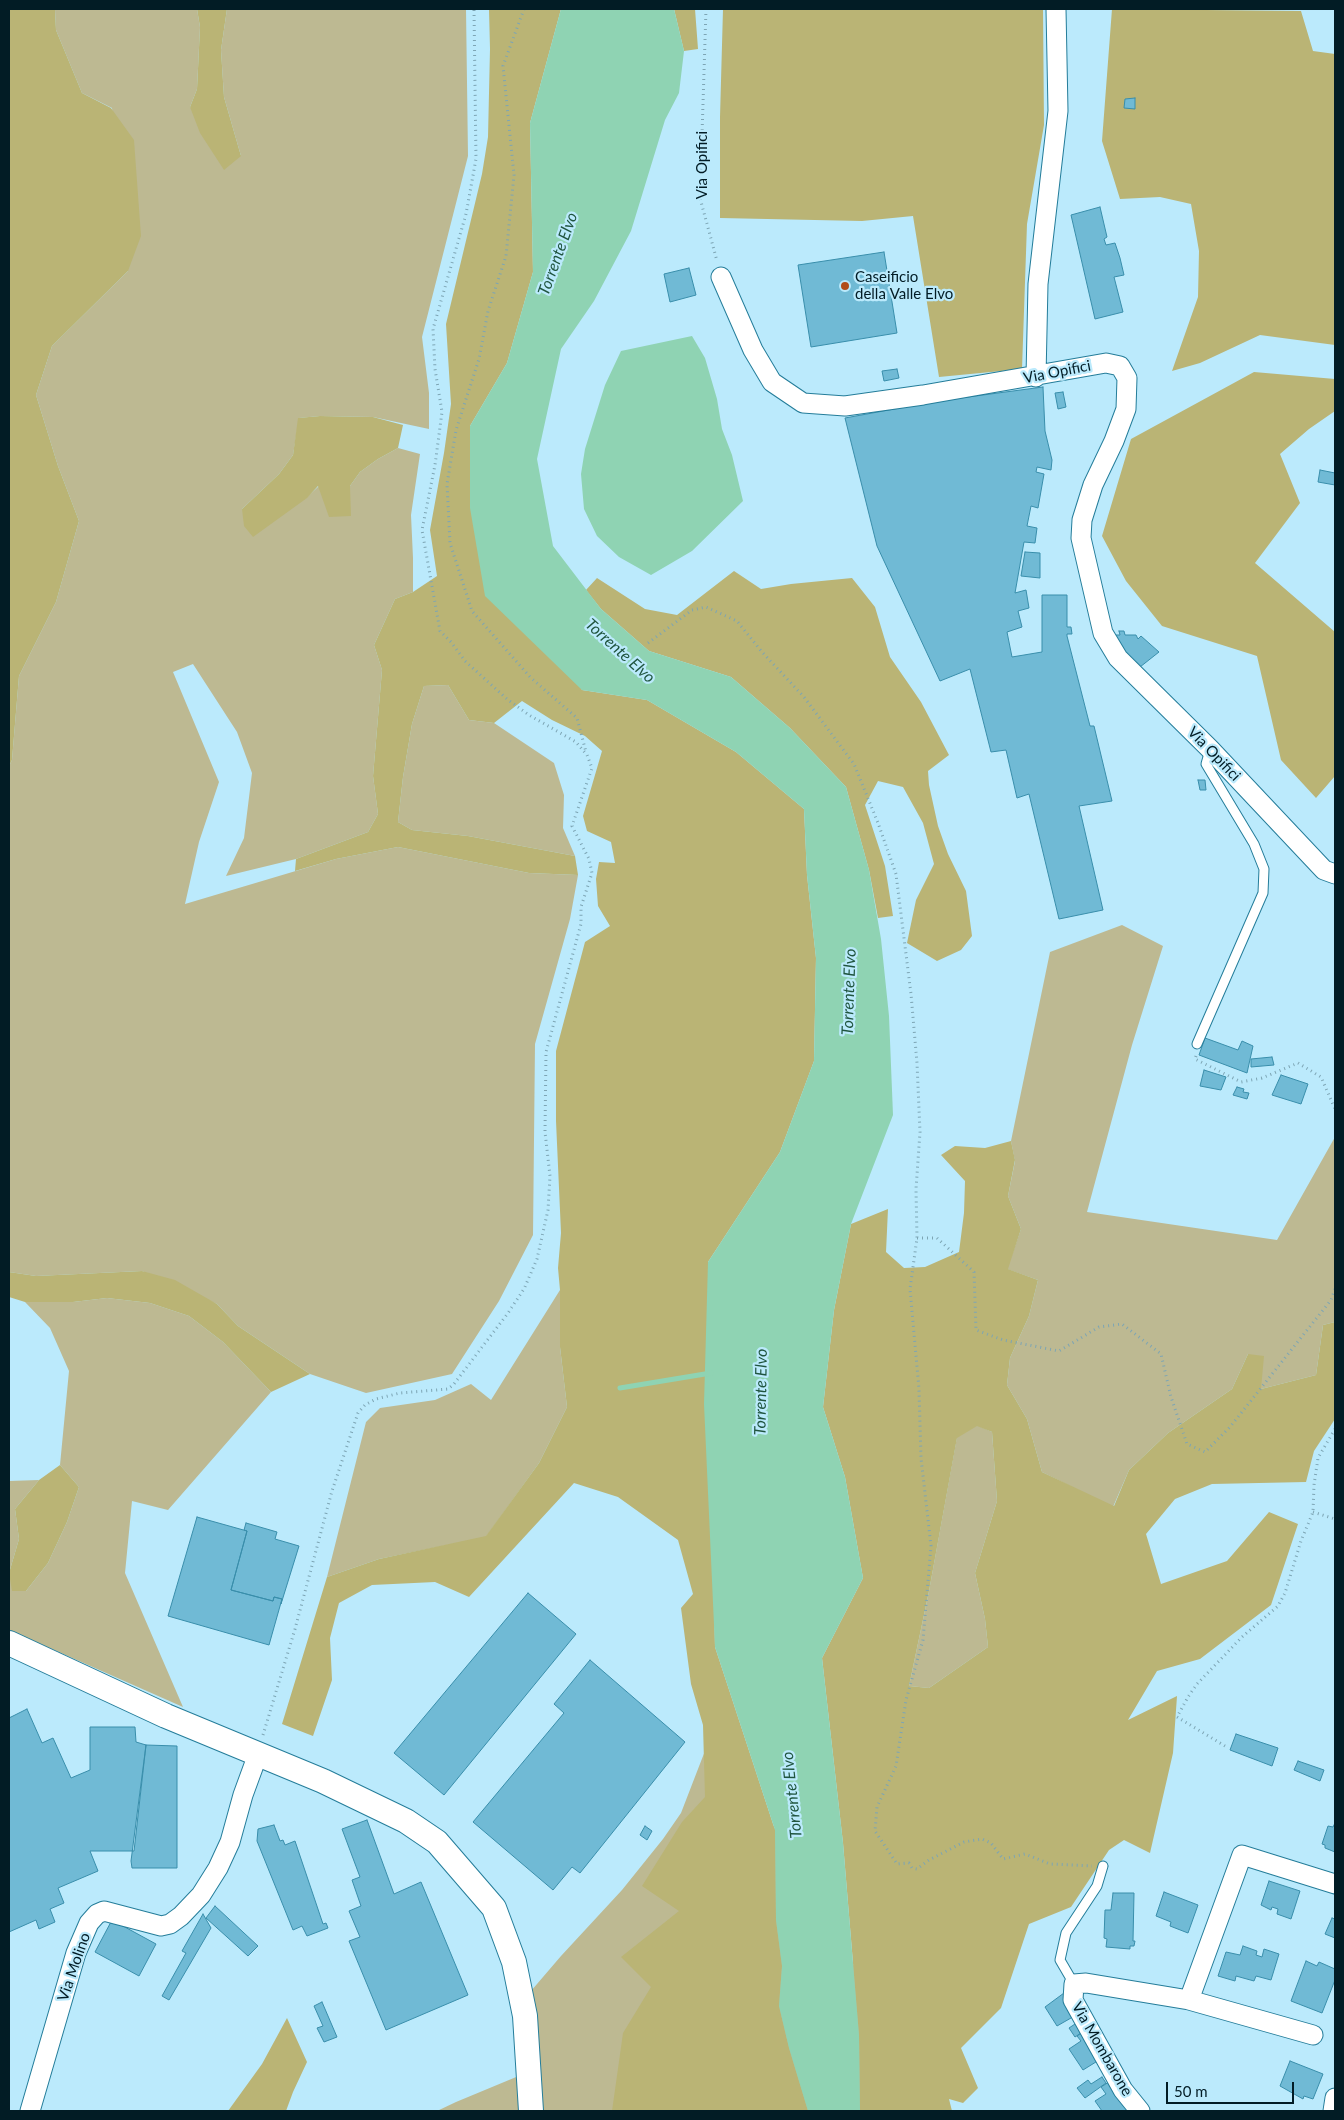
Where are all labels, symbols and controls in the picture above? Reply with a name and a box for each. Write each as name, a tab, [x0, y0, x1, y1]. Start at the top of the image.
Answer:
street label: Via Opifici	[693, 131, 711, 199]
water label: Torrente Elvo	[534, 210, 582, 298]
place label: Caseificio della Valle Elvo	[855, 268, 953, 303]
marker: Caseificio della Valle Elvo	[839, 280, 851, 292]
street label: Via Opifici	[1022, 357, 1092, 387]
water label: Torrente Elvo	[581, 615, 659, 687]
street label: Via Opifici	[1184, 723, 1244, 785]
water label: Torrente Elvo	[838, 948, 860, 1036]
water label: Torrente Elvo	[751, 1348, 771, 1436]
water label: Torrente Elvo	[778, 1751, 806, 1839]
street label: Via Molino	[54, 1930, 94, 2004]
street label: Via Mombarone	[1068, 1999, 1136, 2099]
scale bar	[1169, 2072, 1296, 2104]
text: 50 m	[1174, 2082, 1208, 2100]

